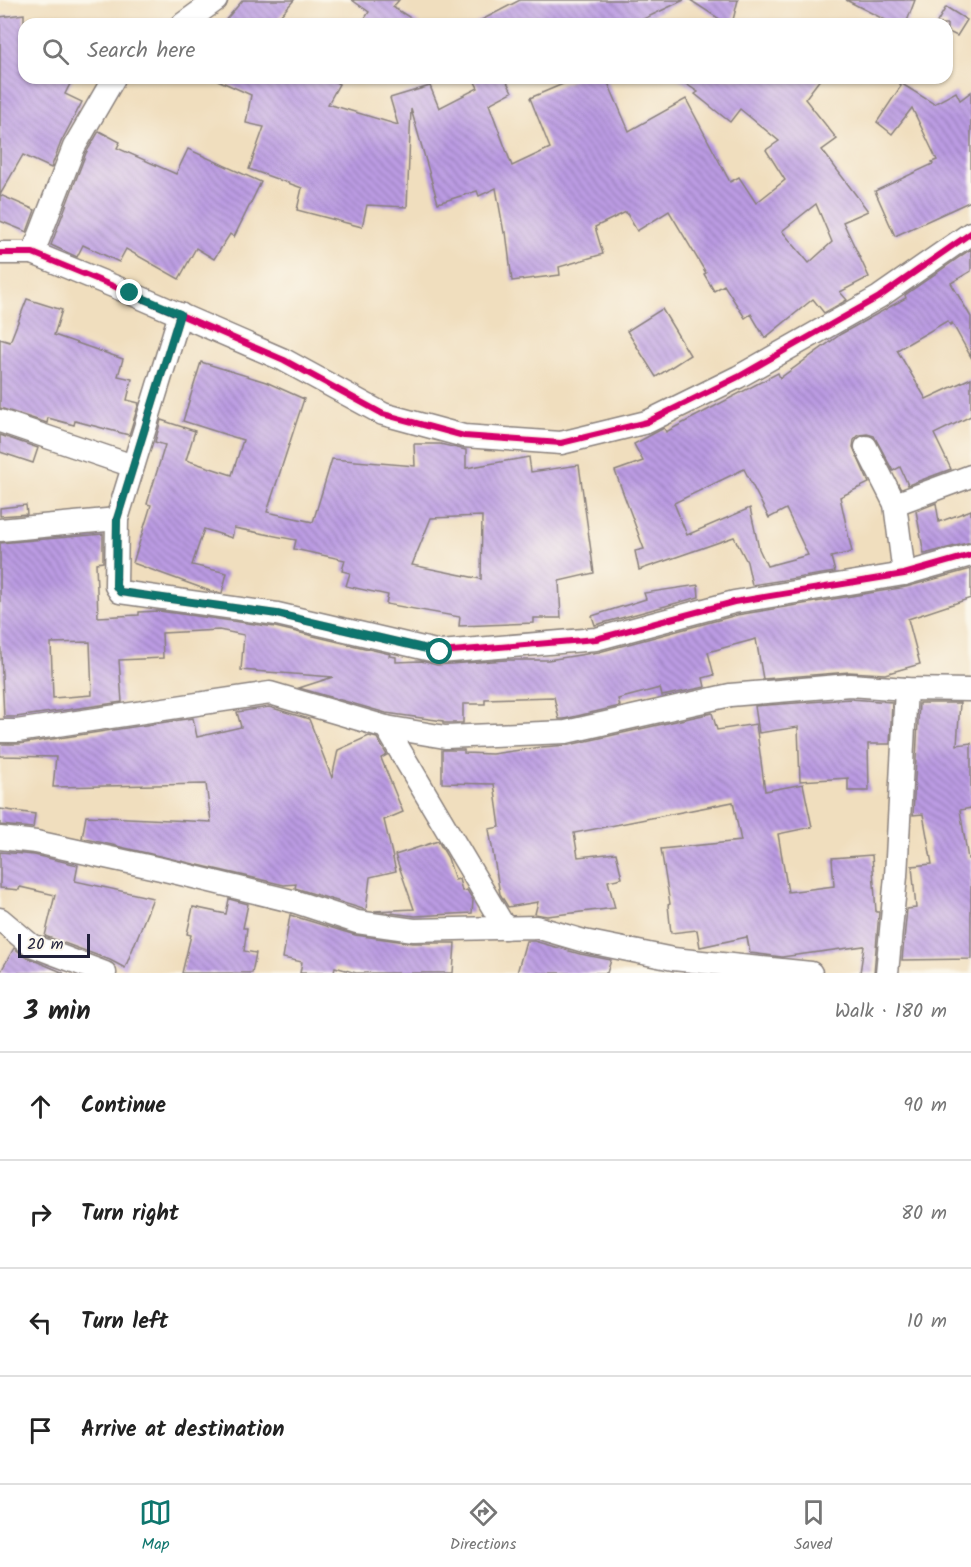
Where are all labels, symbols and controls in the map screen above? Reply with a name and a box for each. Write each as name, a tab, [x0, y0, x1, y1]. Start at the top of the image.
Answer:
search box	[18, 18, 953, 84]
text: Search here	[87, 34, 195, 69]
icon: search	[39, 35, 72, 68]
route end	[116, 279, 142, 305]
route start	[426, 638, 452, 664]
scale bar	[18, 931, 90, 959]
text: 20 m	[27, 932, 63, 957]
text: 3 min	[24, 991, 91, 1033]
text: Walk · 180 m	[835, 996, 947, 1028]
text: Continue	[81, 1089, 166, 1124]
icon: ahead	[24, 1090, 57, 1123]
text: 90 m	[903, 1090, 947, 1122]
text: Turn right	[81, 1197, 179, 1232]
icon: right	[24, 1198, 57, 1231]
text: 80 m	[901, 1198, 947, 1230]
text: Turn left	[81, 1305, 168, 1340]
icon: left	[24, 1306, 57, 1339]
text: 10 m	[907, 1306, 947, 1338]
text: Arrive at destination	[81, 1413, 284, 1448]
icon: arrive	[24, 1414, 57, 1447]
tab: Map	[139, 1496, 172, 1557]
tab: Directions	[450, 1496, 516, 1557]
tab: Saved	[794, 1496, 832, 1557]

